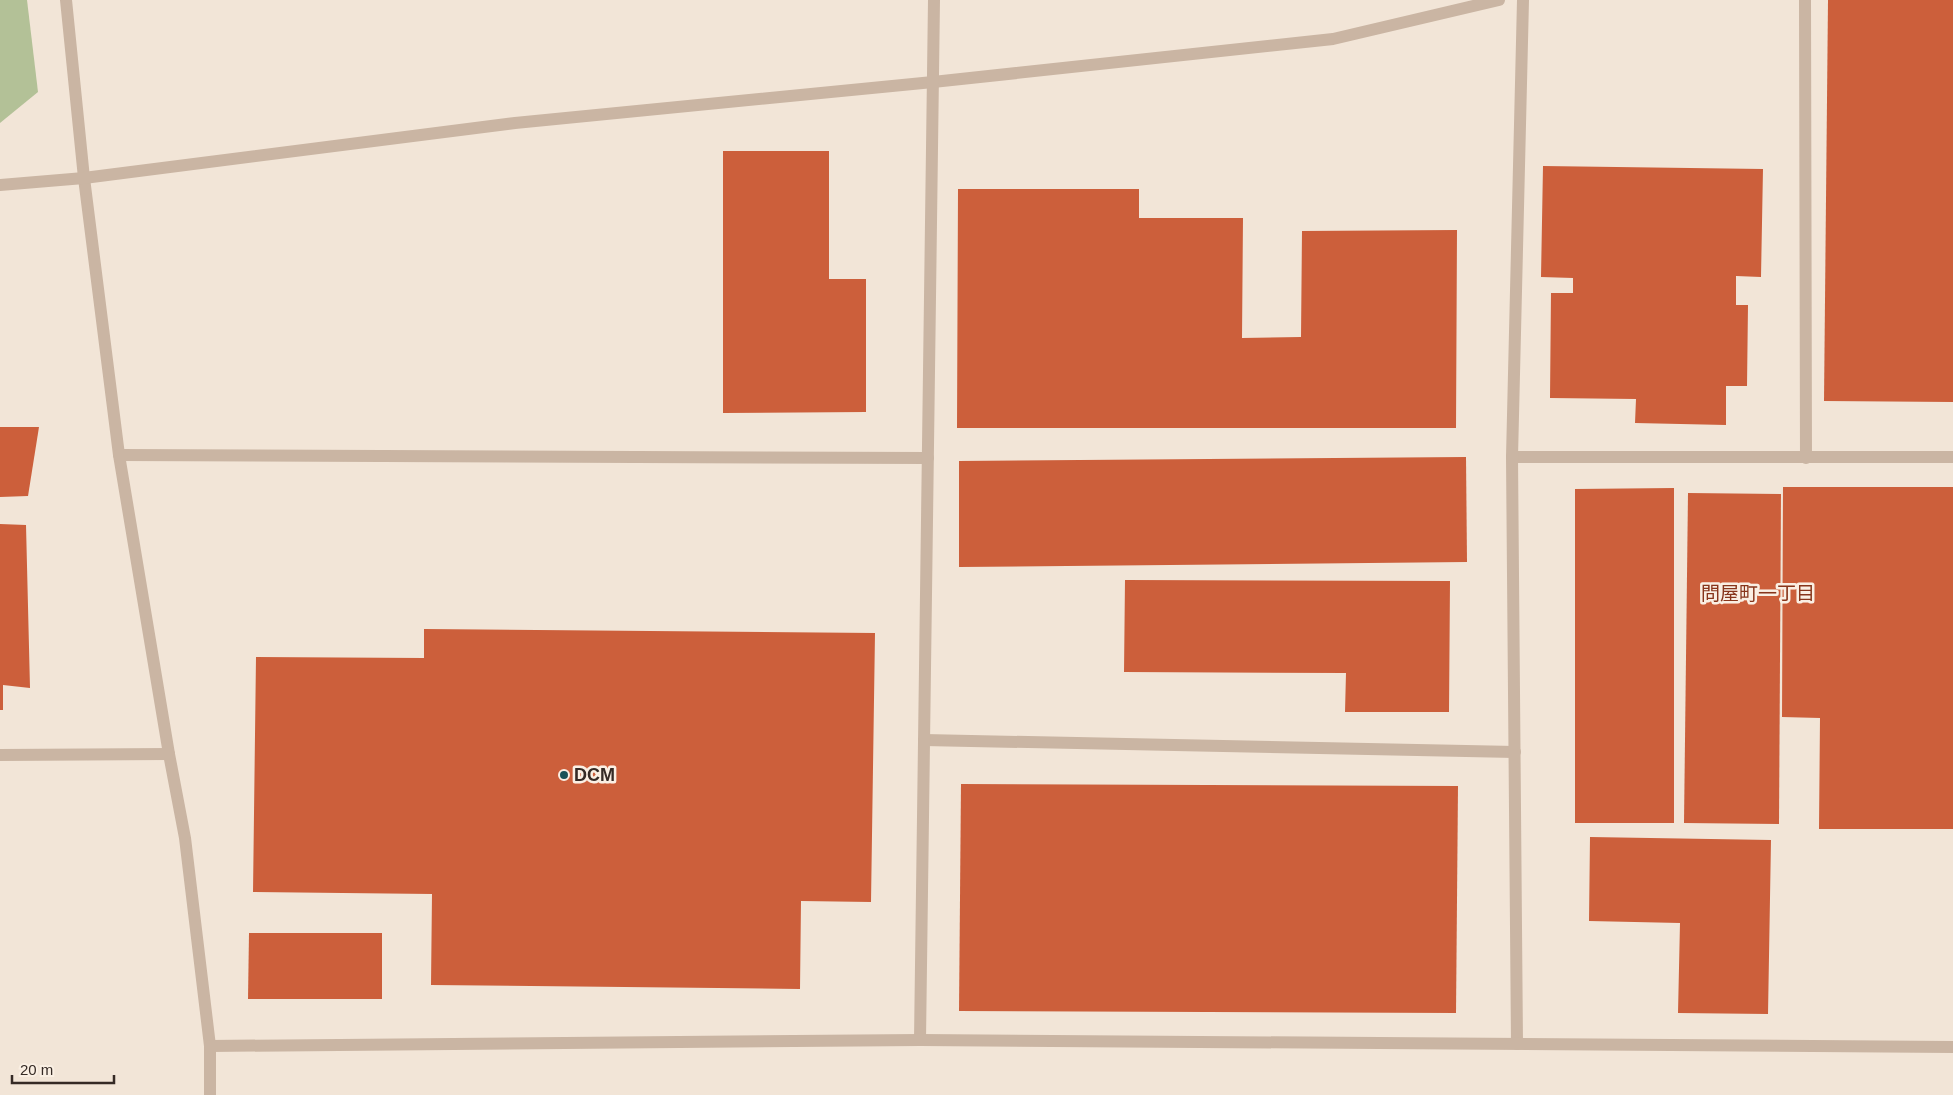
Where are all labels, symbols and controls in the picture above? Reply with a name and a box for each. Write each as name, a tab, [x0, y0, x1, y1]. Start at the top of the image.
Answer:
district label: 問屋町一丁目	[1701, 583, 1815, 604]
place label: DCM	[574, 765, 615, 785]
marker: DCM	[558, 769, 570, 781]
scale bar	[12, 1052, 115, 1084]
text: 20 m	[20, 1061, 53, 1078]

